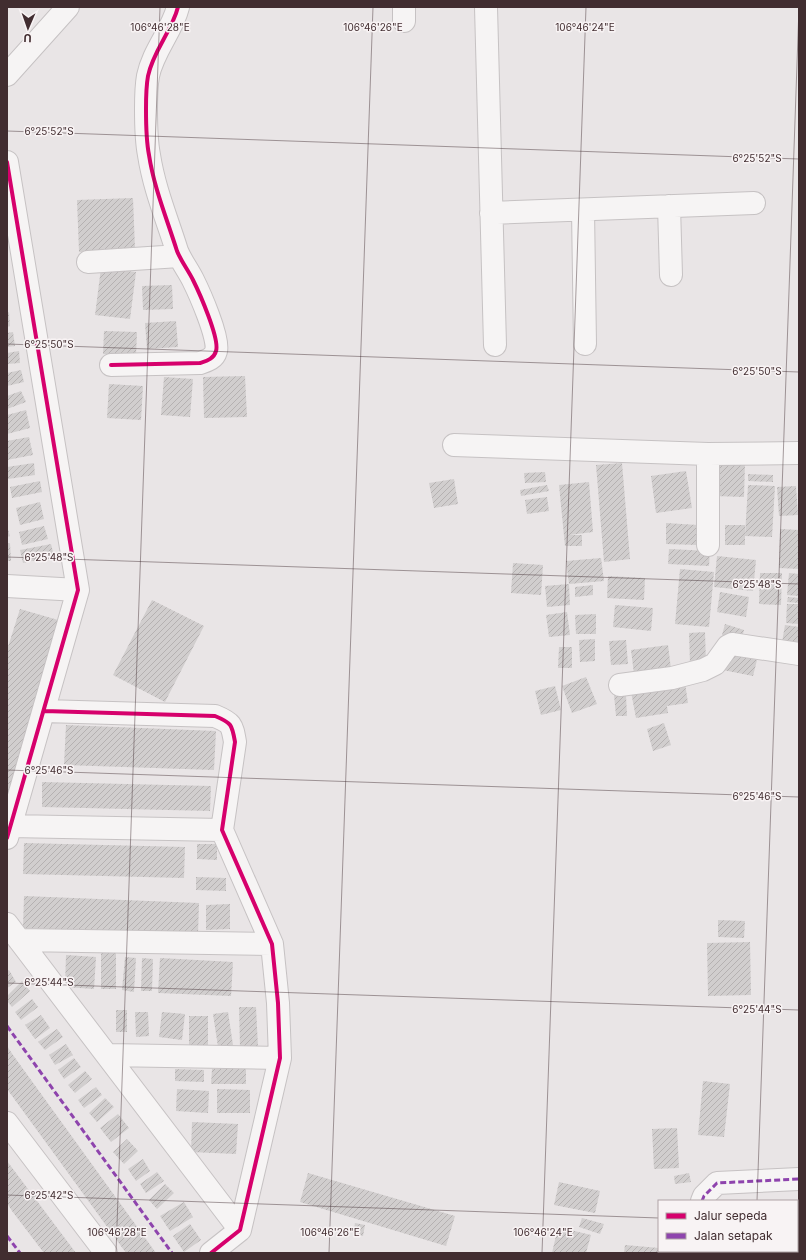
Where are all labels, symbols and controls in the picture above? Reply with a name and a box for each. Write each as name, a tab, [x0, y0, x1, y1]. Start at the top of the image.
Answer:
north arrow	[8, 8, 48, 48]
text: 106°46'28"E	[130, 21, 190, 33]
text: 106°46'26"E	[343, 21, 403, 33]
text: 106°46'24"E	[555, 21, 615, 33]
text: U	[23, 31, 32, 45]
text: 6°25'52"S	[24, 125, 74, 137]
text: 6°25'52"S	[732, 152, 782, 164]
text: 6°25'50"S	[24, 338, 74, 350]
text: 6°25'50"S	[732, 365, 782, 377]
text: 6°25'48"S	[24, 551, 74, 563]
text: 6°25'48"S	[732, 578, 782, 590]
text: 6°25'46"S	[24, 764, 74, 776]
text: 6°25'46"S	[732, 790, 782, 802]
text: 6°25'44"S	[24, 976, 74, 988]
text: 6°25'44"S	[732, 1003, 782, 1015]
text: 6°25'42"S	[25, 1189, 73, 1201]
legend	[658, 1200, 798, 1252]
text: Jalur sepeda	[694, 1208, 767, 1223]
text: 106°46'28"E	[87, 1226, 147, 1238]
text: 106°46'26"E	[300, 1226, 360, 1238]
text: 106°46'24"E	[513, 1226, 573, 1238]
text: Jalan setapak	[694, 1228, 773, 1243]

